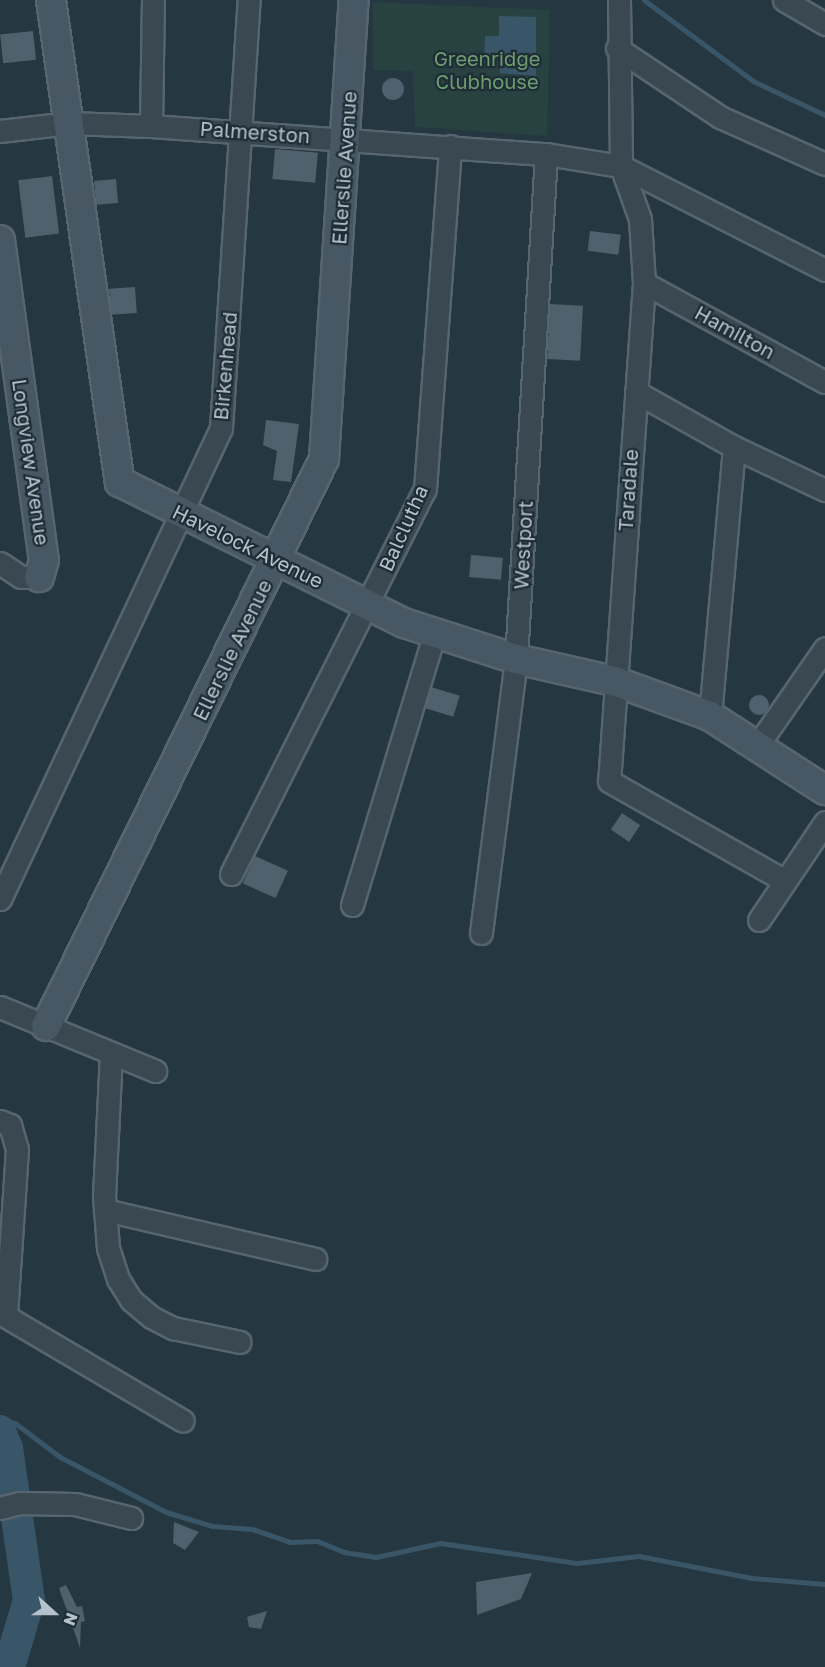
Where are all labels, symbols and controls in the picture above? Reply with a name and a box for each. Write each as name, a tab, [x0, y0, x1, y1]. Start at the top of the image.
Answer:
park label: Greenridge Clubhouse	[434, 46, 540, 93]
street label: Ellerslie Avenue	[327, 90, 361, 246]
street label: Palmerston	[199, 116, 311, 148]
street label: Hamilton	[691, 300, 779, 364]
street label: Birkenhead	[208, 311, 242, 421]
street label: Longview Avenue	[7, 377, 55, 547]
street label: Taradale	[613, 448, 643, 532]
street label: Balclutha	[373, 481, 433, 575]
street label: Havelock Avenue	[169, 499, 327, 593]
street label: Westport	[509, 500, 537, 590]
street label: Ellerslie Avenue	[188, 576, 276, 724]
north arrow	[24, 1583, 84, 1643]
text: N	[59, 1610, 82, 1629]

